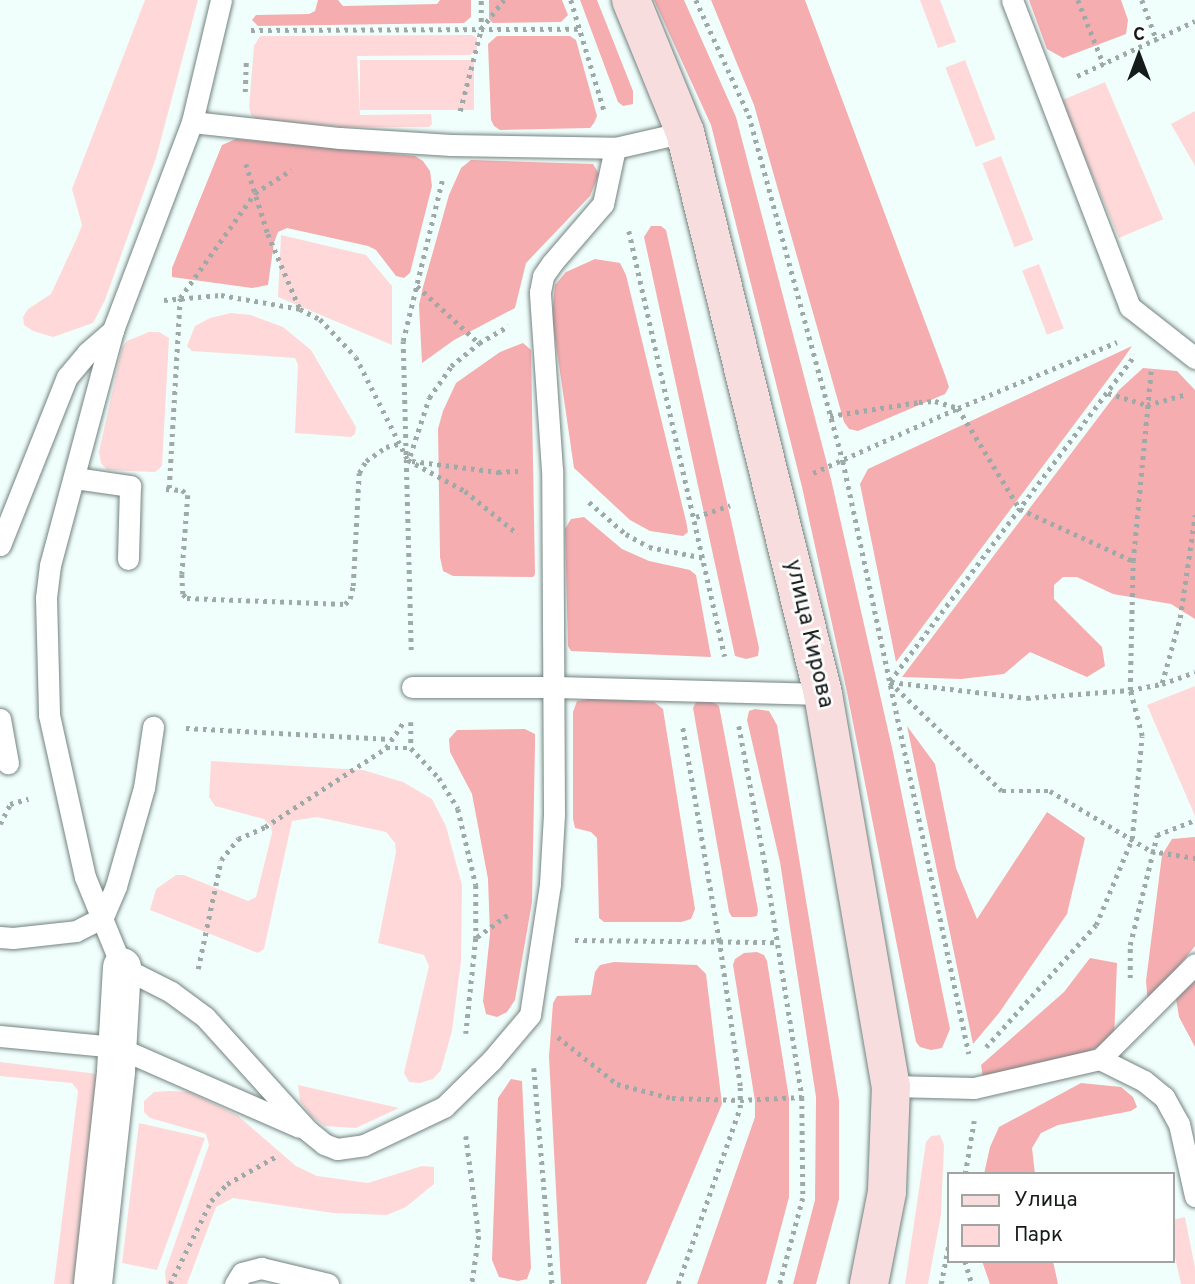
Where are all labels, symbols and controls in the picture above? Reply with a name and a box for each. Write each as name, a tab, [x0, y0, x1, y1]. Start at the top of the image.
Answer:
north arrow	[1104, 21, 1174, 91]
text: С	[1133, 23, 1145, 47]
street label: улица Кирова	[778, 557, 838, 711]
legend	[946, 1172, 1174, 1263]
text: Улица	[1014, 1187, 1078, 1214]
text: Парк	[1014, 1222, 1063, 1249]

